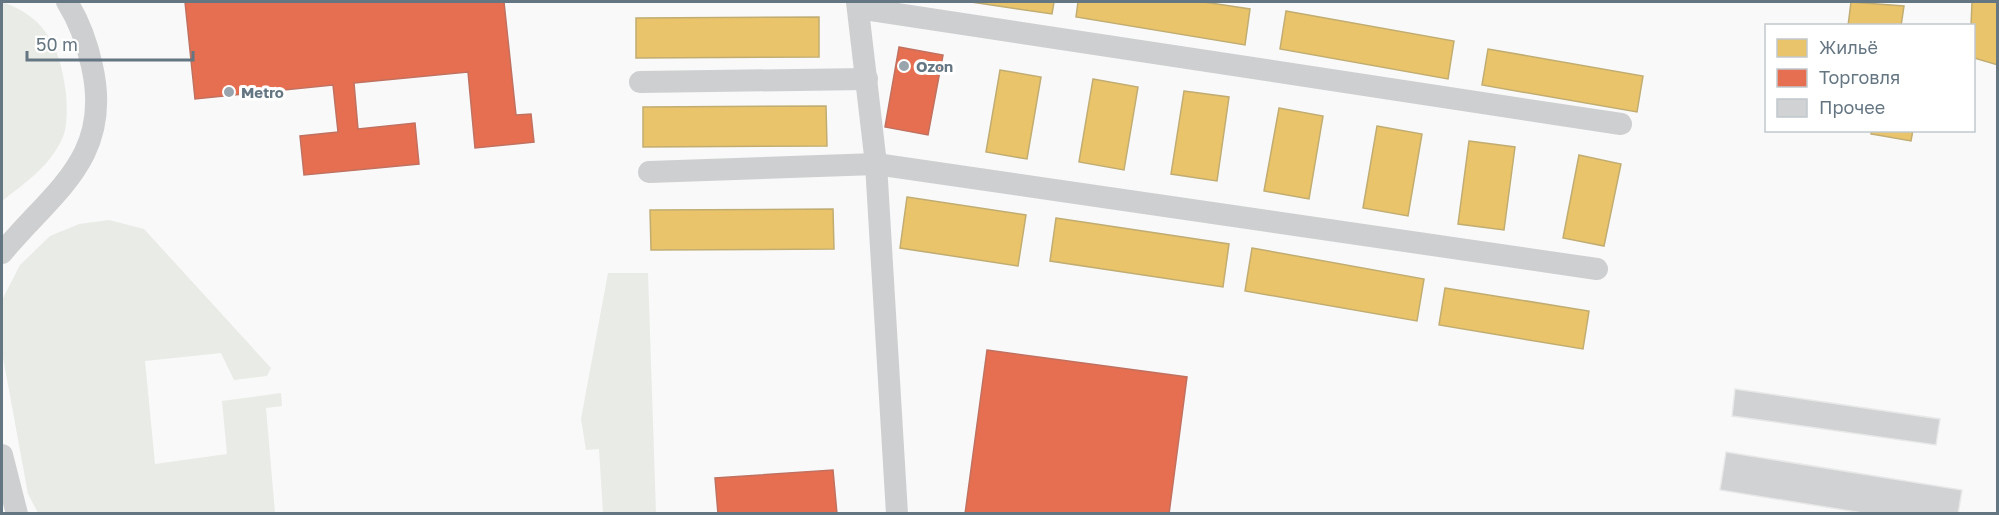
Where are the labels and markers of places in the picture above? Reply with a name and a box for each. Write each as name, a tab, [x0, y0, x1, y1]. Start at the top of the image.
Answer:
place label: Ozon	[916, 57, 953, 75]
marker: Ozon	[897, 59, 911, 73]
place label: Metro	[241, 83, 284, 101]
marker: Metro	[222, 85, 236, 99]

